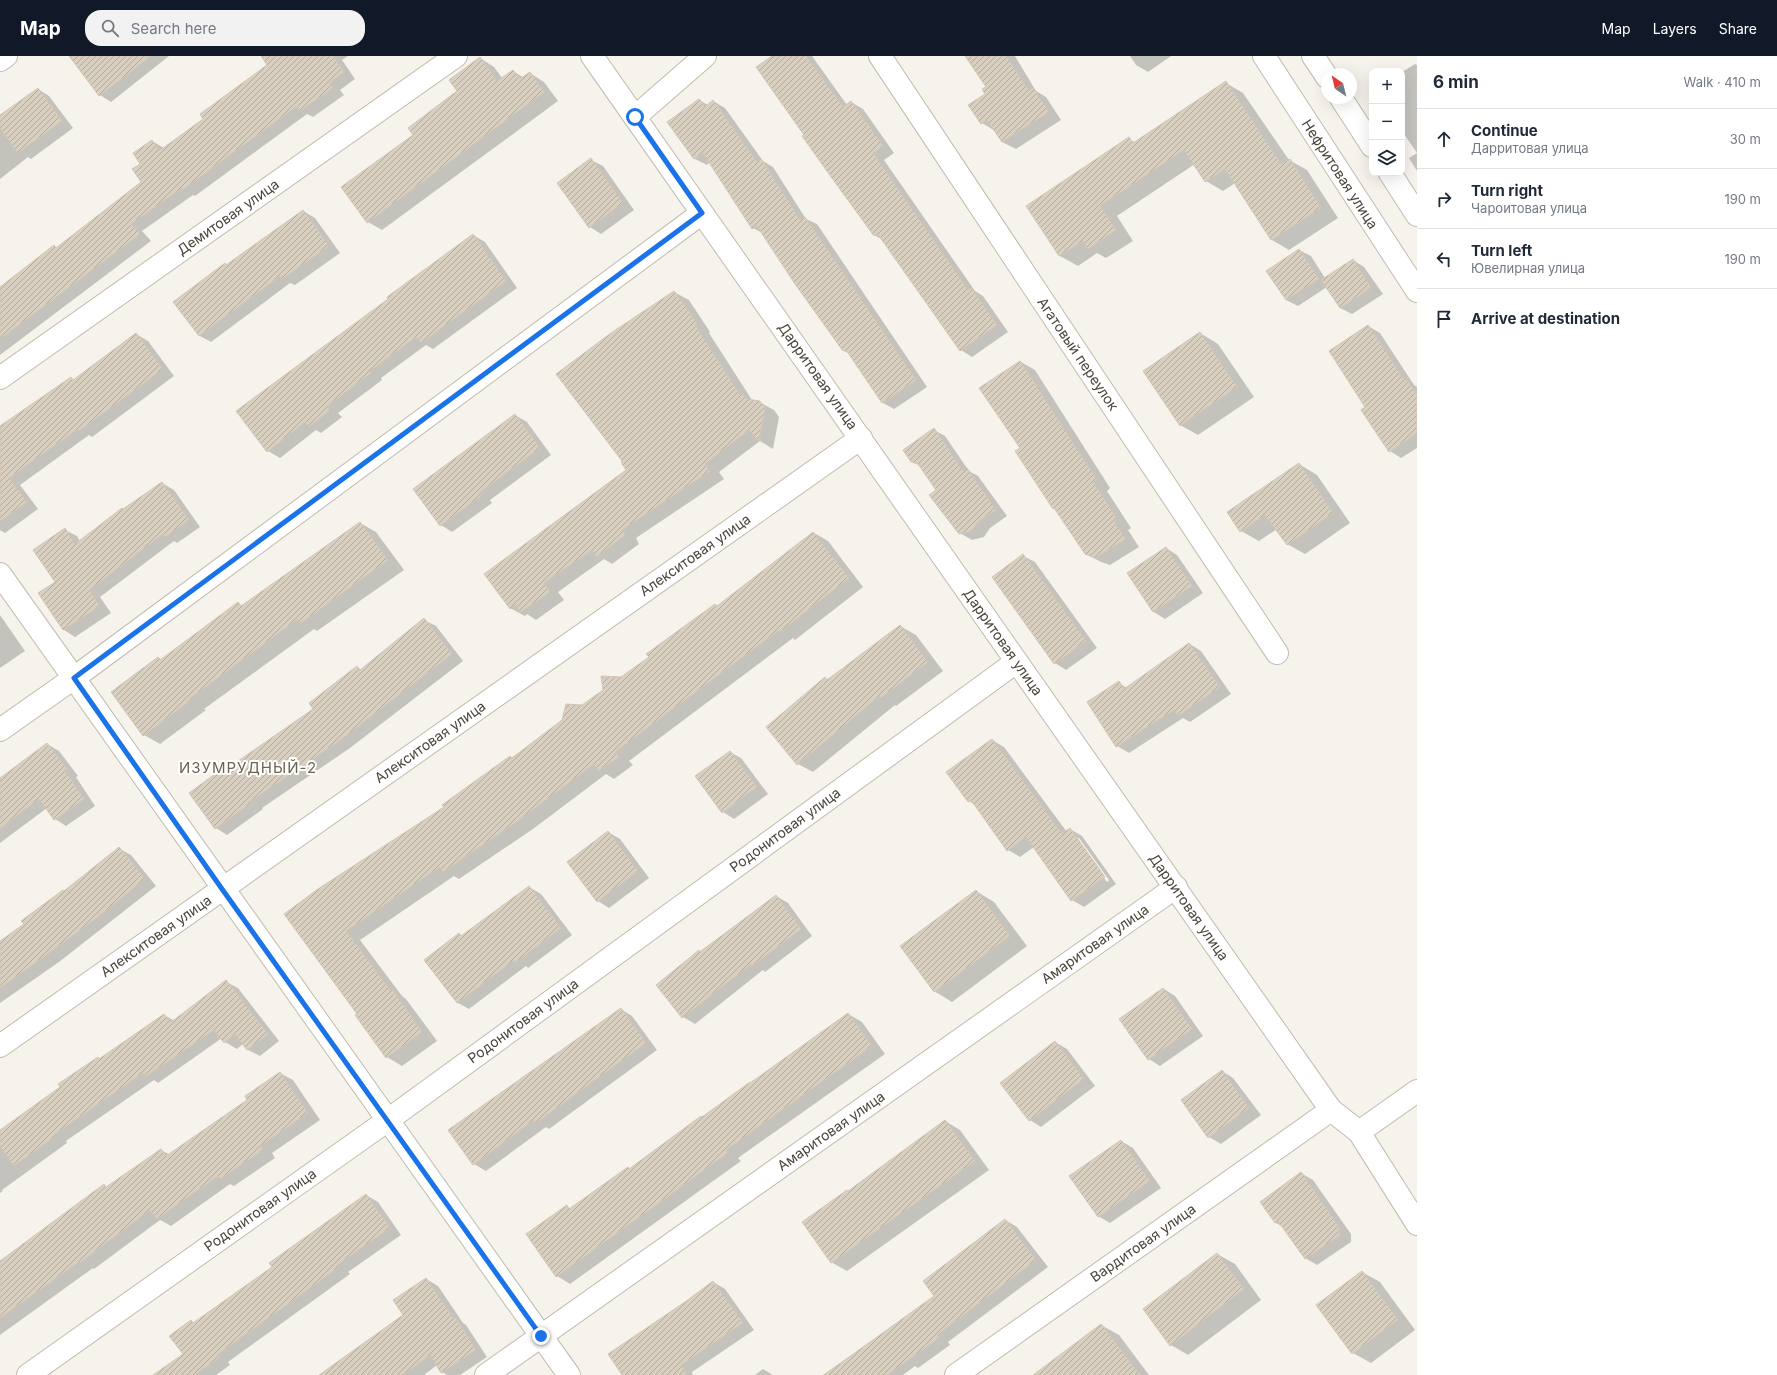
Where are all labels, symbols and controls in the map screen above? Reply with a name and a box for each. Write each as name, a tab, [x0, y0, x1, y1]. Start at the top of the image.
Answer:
search box	[85, 10, 365, 46]
text: Map	[20, 17, 61, 40]
icon: search	[99, 17, 121, 39]
text: Search here	[131, 19, 216, 38]
text: Map	[1602, 20, 1631, 37]
text: Layers	[1653, 20, 1697, 37]
text: Share	[1719, 20, 1757, 37]
north arrow	[1321, 68, 1357, 104]
map controls	[1369, 68, 1405, 176]
button: +	[1369, 68, 1405, 104]
text: 6 min	[1433, 72, 1479, 92]
text: Walk · 410 m	[1684, 74, 1761, 90]
button: −	[1369, 104, 1405, 140]
route start	[626, 108, 644, 126]
street label: Нефритовая улица	[1299, 116, 1382, 232]
text: Continue	[1471, 121, 1538, 140]
icon: ahead	[1433, 128, 1455, 150]
text: 30 m	[1730, 131, 1761, 147]
button: layers	[1369, 140, 1405, 176]
text: Дарритовая улица	[1471, 140, 1589, 156]
street label: Демитовая улица	[173, 175, 282, 258]
text: Turn right	[1471, 181, 1543, 200]
icon: right	[1433, 188, 1455, 210]
text: 190 m	[1724, 191, 1761, 207]
text: Чароитовая улица	[1471, 200, 1587, 216]
text: Turn left	[1471, 241, 1532, 260]
icon: left	[1433, 248, 1455, 270]
text: 190 m	[1724, 251, 1761, 267]
text: Ювелирная улица	[1471, 260, 1585, 276]
street label: Агатовый переулок	[1034, 294, 1123, 414]
icon: arrive	[1433, 308, 1455, 330]
text: Arrive at destination	[1471, 309, 1620, 328]
street label: Дарритовая улица	[775, 319, 862, 432]
street label: Алекситовая улица	[636, 510, 753, 599]
street label: Дарритовая улица	[960, 585, 1047, 698]
street label: Алекситовая улица	[371, 697, 488, 786]
district label: ИЗУМРУДНЫЙ-2	[179, 758, 317, 777]
street label: Родонитовая улица	[726, 784, 843, 876]
street label: Дарритовая улица	[1146, 850, 1233, 963]
street label: Алекситовая улица	[97, 891, 214, 980]
street label: Амаритовая улица	[1038, 900, 1152, 987]
street label: Родонитовая улица	[464, 975, 581, 1067]
street label: Амаритовая улица	[774, 1087, 888, 1174]
street label: Родонитовая улица	[200, 1164, 319, 1255]
street label: Вардитовая улица	[1087, 1200, 1199, 1285]
route end	[532, 1327, 550, 1345]

